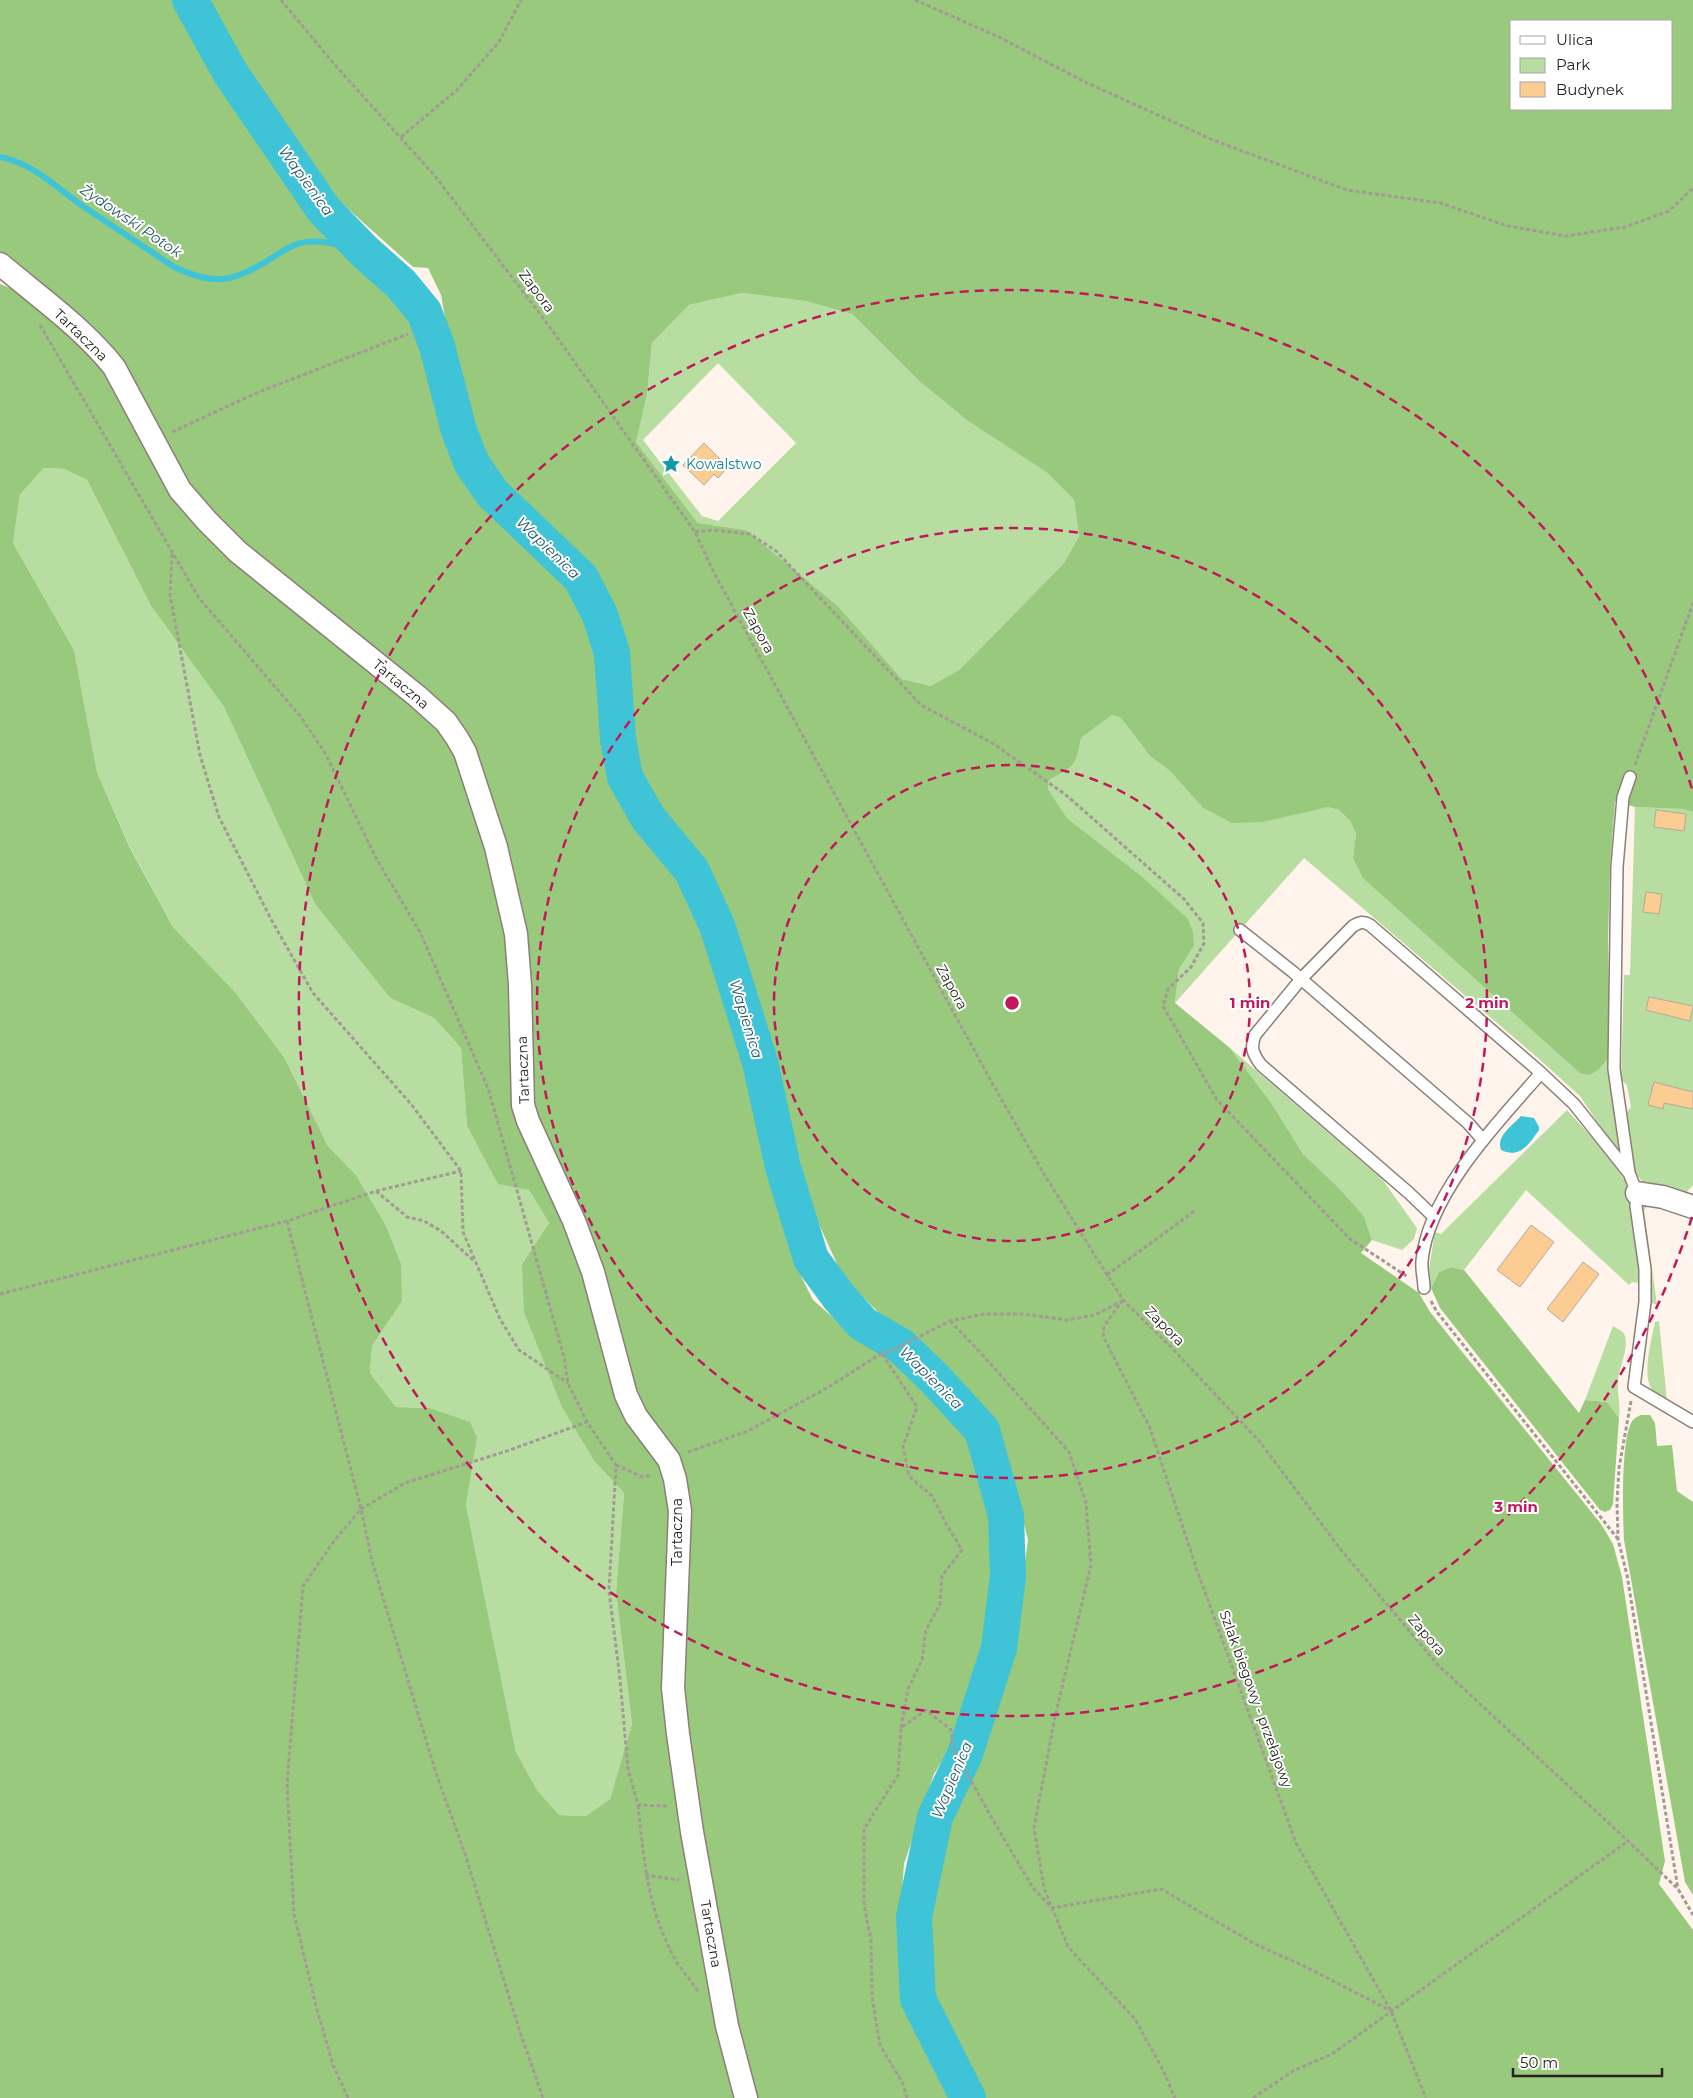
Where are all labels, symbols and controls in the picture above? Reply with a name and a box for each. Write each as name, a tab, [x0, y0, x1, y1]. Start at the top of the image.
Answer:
legend	[1510, 20, 1673, 110]
text: Ulica	[1556, 30, 1593, 49]
text: Park	[1556, 55, 1590, 74]
text: Budynek	[1556, 80, 1624, 99]
water label: Wapienica	[275, 142, 338, 219]
water label: Żydowski Potok	[76, 179, 187, 262]
street label: Zapora	[515, 266, 559, 316]
street label: Tartaczna	[50, 305, 112, 365]
place icon: Kowalstwo	[660, 453, 682, 475]
place label: Kowalstwo	[686, 455, 762, 473]
water label: Wapienica	[512, 512, 584, 583]
street label: Zapora	[739, 605, 779, 657]
street label: Tartaczna	[369, 655, 433, 713]
street label: Zapora	[932, 961, 972, 1013]
water label: Wapienica	[725, 977, 767, 1061]
text: 1 min	[1230, 993, 1270, 1012]
text: 2 min	[1465, 993, 1509, 1012]
centre of rings	[1003, 994, 1021, 1012]
street label: Tartaczna	[513, 1036, 533, 1104]
street label: Zapora	[1141, 1302, 1189, 1350]
water label: Wapienica	[896, 1342, 967, 1413]
text: 3 min	[1493, 1497, 1538, 1516]
street label: Tartaczna	[668, 1498, 686, 1566]
street label: Szlak biegowy - przełajowy	[1216, 1608, 1297, 1790]
street label: Zapora	[1404, 1611, 1450, 1659]
water label: Wapienica	[927, 1739, 976, 1821]
street label: Tartaczna	[696, 1899, 726, 1969]
scale bar	[1513, 2046, 1662, 2078]
text: 50 m	[1520, 2053, 1558, 2072]

